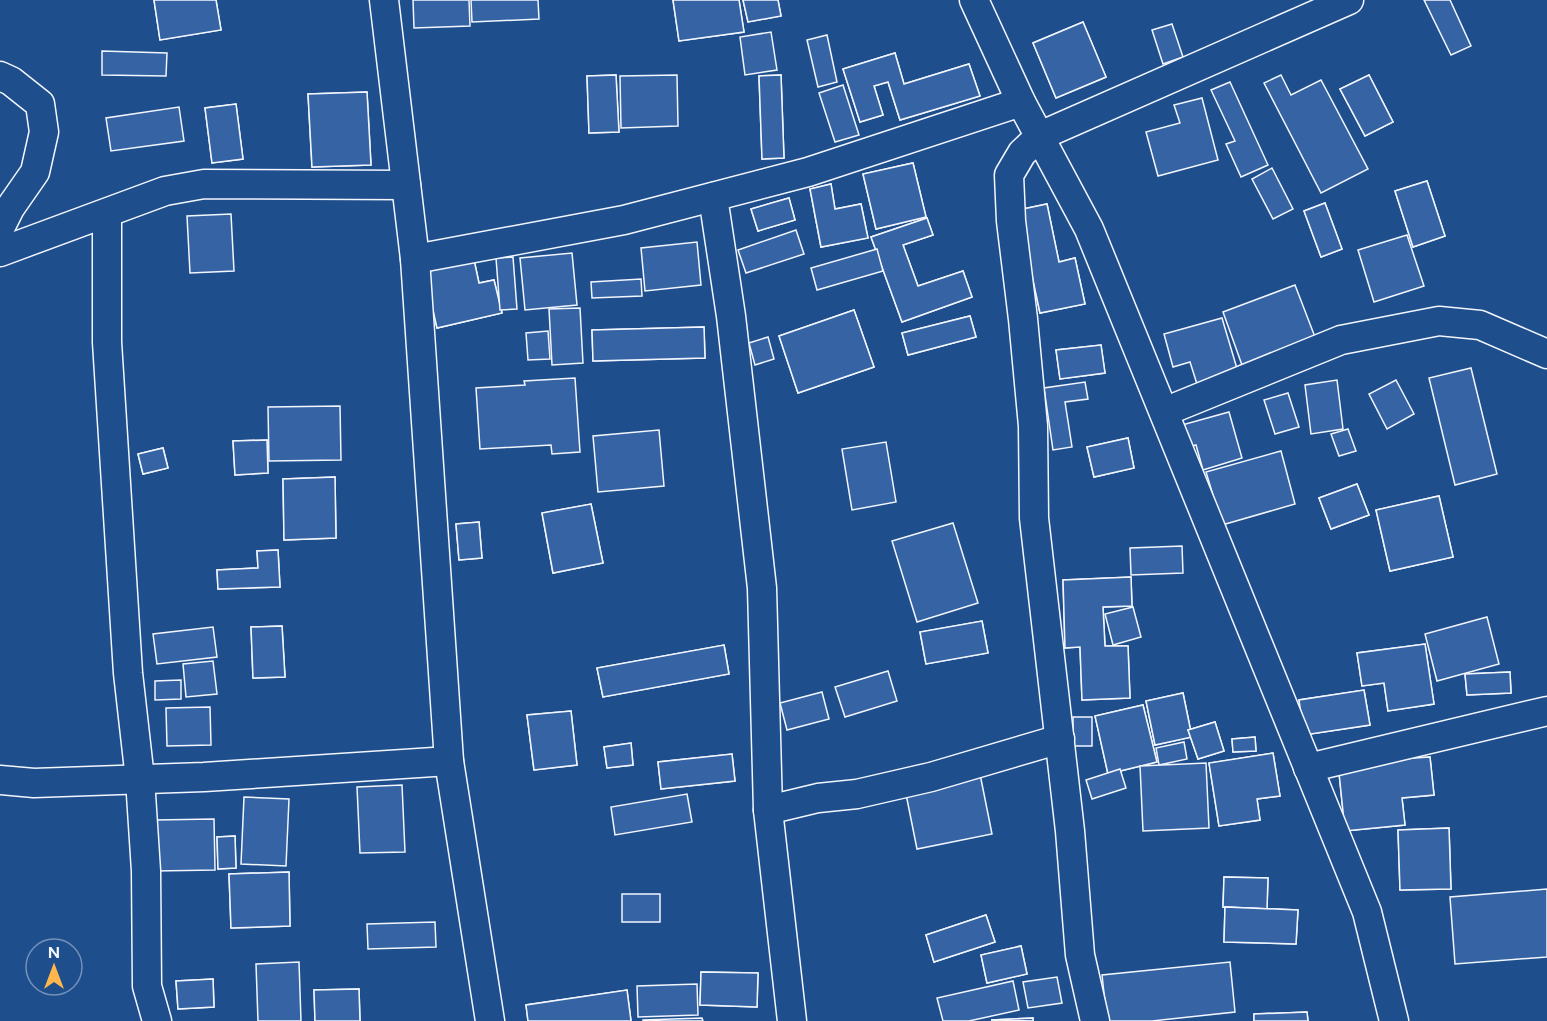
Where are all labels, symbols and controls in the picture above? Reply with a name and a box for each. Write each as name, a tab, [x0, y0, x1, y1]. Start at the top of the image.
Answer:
north arrow	[24, 937, 84, 997]
text: N	[48, 943, 60, 962]

